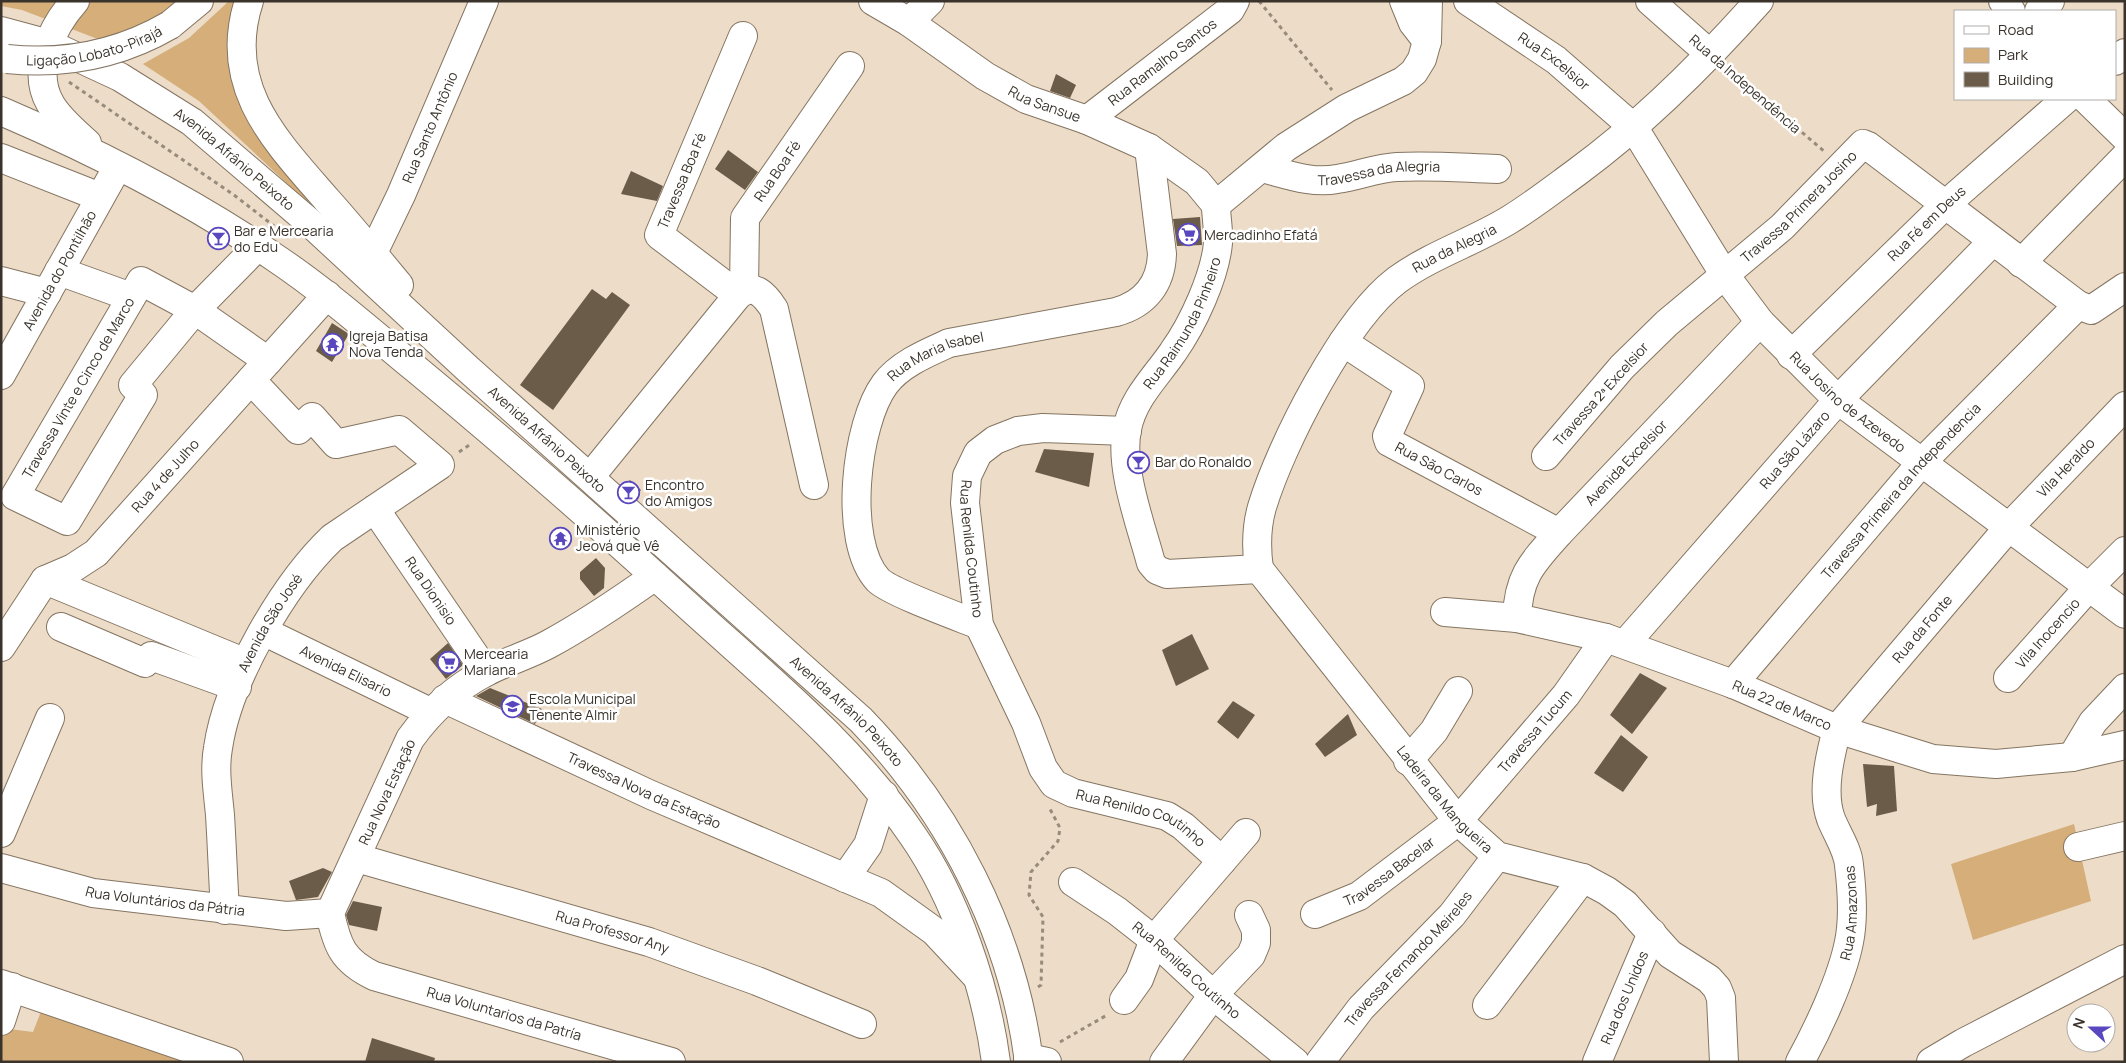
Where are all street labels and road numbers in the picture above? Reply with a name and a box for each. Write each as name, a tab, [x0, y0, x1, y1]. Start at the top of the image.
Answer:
street label: Rua Ramalho Santos	[1104, 14, 1220, 110]
street label: Ligação Lobato-Pirajá	[26, 21, 165, 70]
street label: Rua Excelsior	[1515, 27, 1594, 94]
street label: Rua da Independência	[1685, 30, 1805, 137]
street label: Rua Santo Antônio	[397, 68, 462, 186]
street label: Rua Sansue	[1005, 81, 1083, 126]
street label: Avenida Afrânio Peixoto	[171, 103, 299, 214]
street label: Travessa Boa Fé	[653, 130, 710, 232]
street label: Rua Boa Fé	[749, 137, 805, 205]
street label: Travessa Primera Josino	[1736, 146, 1861, 267]
street label: Travessa da Alegria	[1317, 156, 1440, 189]
street label: Rua Fé em Deus	[1883, 181, 1970, 265]
street label: Avenida do Pontilhão	[18, 207, 100, 333]
street label: Rua da Alegria	[1409, 219, 1499, 277]
street label: Rua Raimunda Pinheiro	[1139, 255, 1225, 393]
street label: Travessa Vinte e Cinco de Marco	[17, 293, 139, 482]
street label: Rua Maria Isabel	[883, 327, 985, 385]
street label: Travessa 2ª Excelsior	[1549, 338, 1652, 450]
street label: Rua Josino de Azevedo	[1786, 347, 1910, 456]
street label: Avenida Afrânio Peixoto	[484, 382, 610, 496]
street label: Travessa Primeira da Independencia	[1817, 399, 1984, 583]
street label: Rua São Lázaro	[1755, 406, 1834, 493]
street label: Avenida Excelsior	[1580, 415, 1671, 509]
street label: Vila Heraldo	[2033, 433, 2099, 501]
street label: Rua 4 de Julho	[127, 434, 203, 516]
street label: Rua São Carlos	[1392, 437, 1486, 499]
street label: Rua Renilda Coutinho	[956, 479, 988, 619]
street label: Rua Dionisio	[401, 552, 461, 629]
street label: Avenida São José	[233, 569, 306, 675]
street label: Rua da Fonte	[1888, 591, 1956, 666]
street label: Vila Inocencio	[2011, 594, 2084, 672]
street label: Avenida Elisario	[297, 640, 395, 701]
street label: Avenida Afrânio Peixoto	[786, 651, 908, 770]
street label: Rua 22 de Marco	[1730, 675, 1835, 735]
street label: Travessa Tucum	[1493, 685, 1576, 777]
street label: Rua Nova Estação	[354, 736, 419, 848]
street label: Ladeira da Mangueira	[1393, 741, 1497, 857]
street label: Travessa Nova da Estação	[564, 747, 724, 833]
street label: Rua Renildo Coutinho	[1074, 784, 1210, 851]
street label: Travessa Bacelar	[1341, 832, 1438, 910]
street label: Rua Amazonas	[1835, 865, 1861, 962]
street label: Rua Voluntários da Pátria	[83, 881, 246, 920]
street label: Travessa Fernando Meireles	[1340, 887, 1476, 1031]
street label: Rua Professor Any	[554, 906, 673, 958]
street label: Rua Renilda Coutinho	[1129, 917, 1245, 1023]
street label: Rua dos Unidos	[1596, 948, 1652, 1047]
street label: Rua Voluntarios da Patría	[425, 982, 584, 1045]

